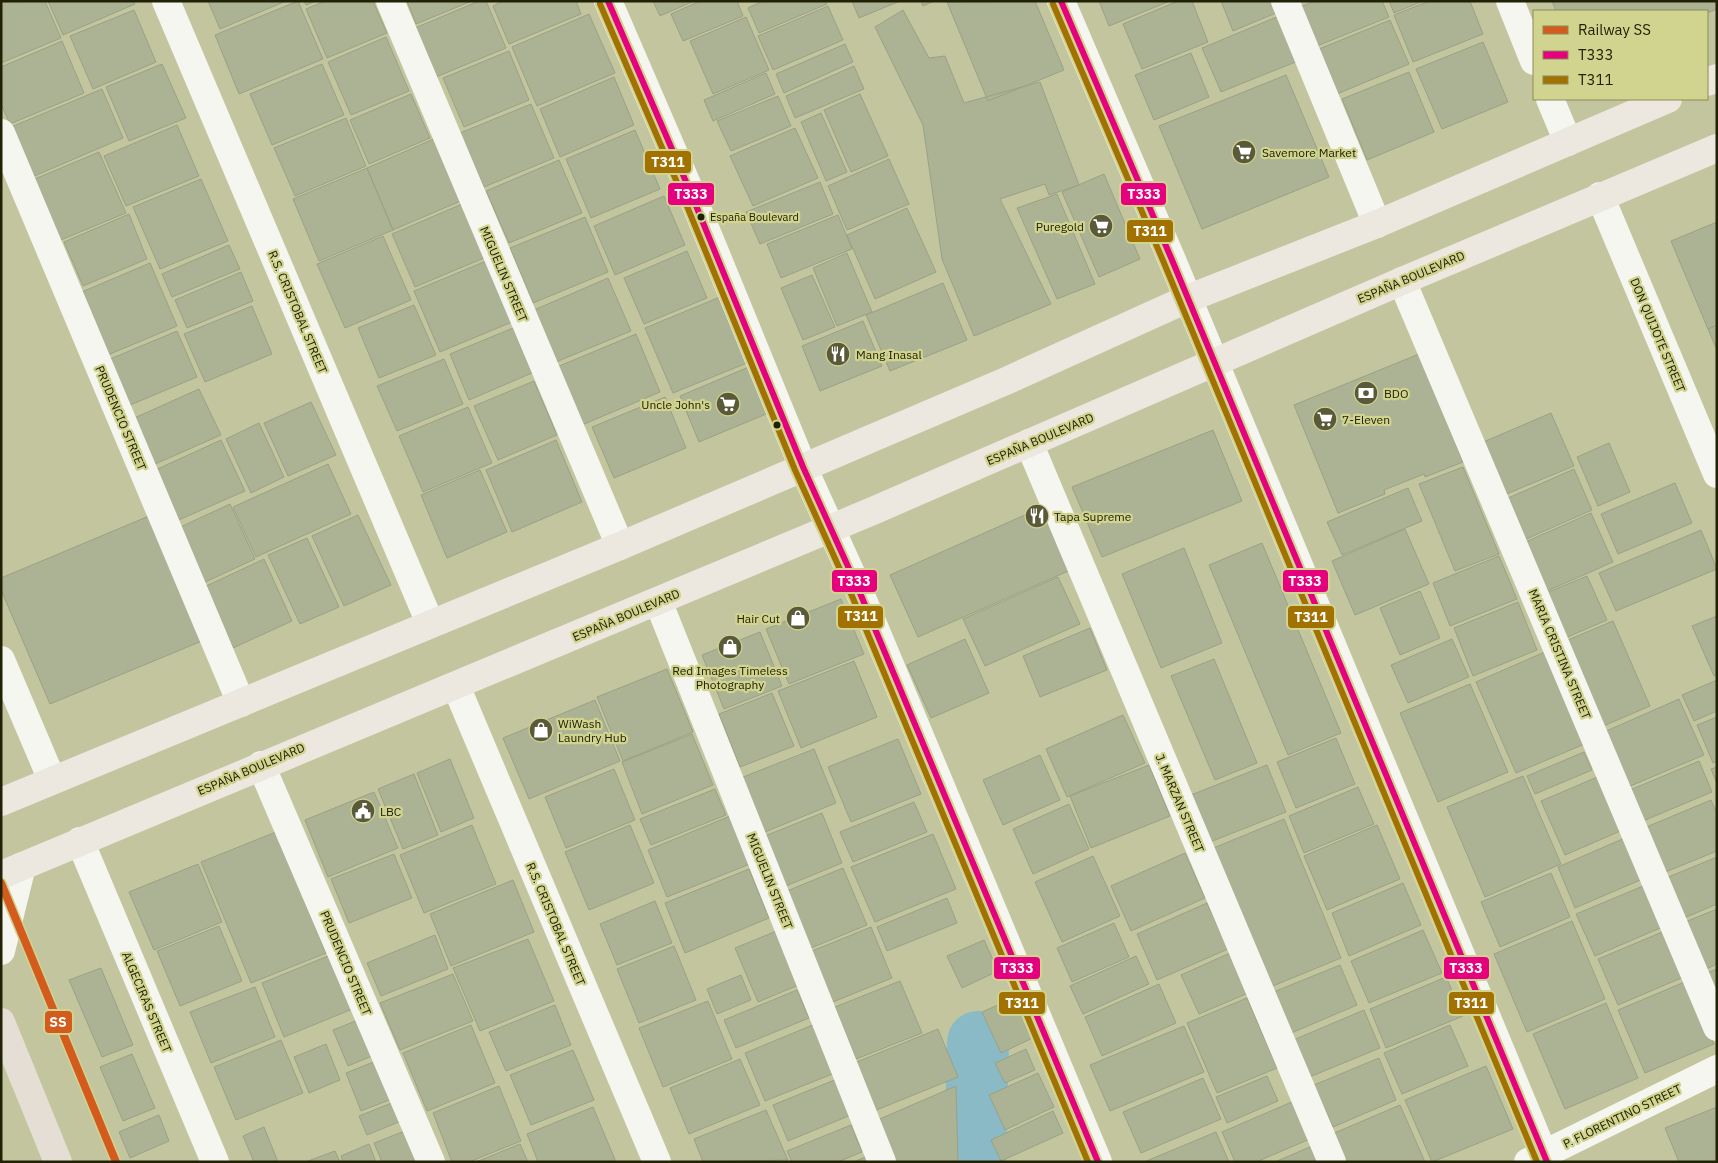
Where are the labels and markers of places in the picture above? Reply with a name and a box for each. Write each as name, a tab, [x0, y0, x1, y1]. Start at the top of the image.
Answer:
supermarket icon: Savemore Market	[1231, 139, 1257, 165]
place label: Savemore Market	[1262, 145, 1356, 160]
place label: España Boulevard	[710, 210, 799, 224]
marker: España Boulevard	[696, 212, 706, 222]
supermarket icon: Puregold	[1088, 213, 1114, 239]
place label: Puregold	[1036, 219, 1084, 234]
restaurant icon: Mang Inasal	[825, 341, 851, 367]
place label: Mang Inasal	[856, 347, 922, 362]
bank icon: BDO	[1353, 380, 1379, 406]
place label: BDO	[1384, 386, 1408, 401]
supermarket icon: Uncle John's	[715, 391, 741, 417]
place label: Uncle John's	[641, 397, 710, 412]
supermarket icon: 7-Eleven	[1312, 406, 1338, 432]
place label: 7-Eleven	[1342, 412, 1390, 427]
unlabelled marker	[772, 420, 782, 430]
restaurant icon: Tapa Supreme	[1024, 503, 1050, 529]
place label: Tapa Supreme	[1054, 509, 1132, 524]
shop icon: Hair Cut	[785, 605, 811, 631]
place label: Hair Cut	[736, 611, 780, 626]
shop icon: Red Images Timeless Photography	[717, 634, 743, 660]
place label: Red Images Timeless Photography	[672, 663, 788, 692]
place label: WiWash Laundry Hub	[558, 716, 627, 745]
shop icon: WiWash Laundry Hub	[528, 717, 554, 743]
public building icon: LBC	[350, 798, 376, 824]
place label: LBC	[380, 804, 402, 819]

